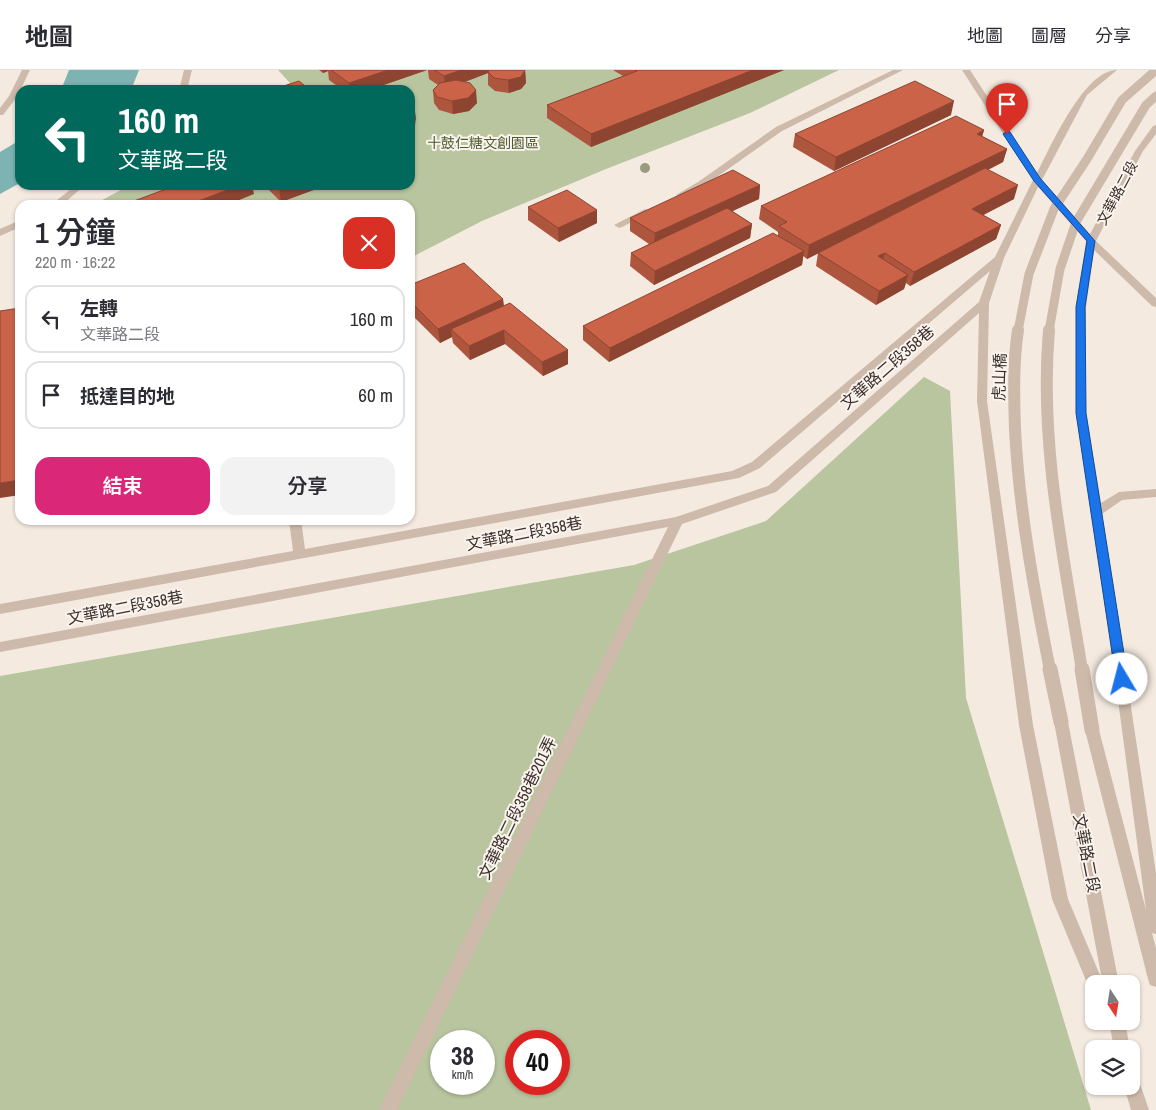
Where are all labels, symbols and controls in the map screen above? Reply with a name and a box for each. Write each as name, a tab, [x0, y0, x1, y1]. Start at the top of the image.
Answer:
text: 地圖	[25, 20, 73, 52]
text: 地圖	[967, 23, 1003, 48]
text: 圖層	[1031, 23, 1067, 48]
text: 分享	[1095, 23, 1131, 48]
pin	[986, 83, 1028, 134]
icon: arrive	[993, 90, 1021, 118]
text: 160 m	[118, 97, 199, 144]
icon: left	[35, 105, 100, 170]
park label: 十鼓仁糖文創園區	[427, 134, 539, 152]
text: 文華路二段	[118, 145, 228, 175]
street label: 文華路二段	[1093, 158, 1141, 228]
text: 1 分鐘	[35, 212, 116, 252]
button: close	[343, 217, 395, 269]
text: 220 m · 16:22	[35, 251, 115, 273]
text: 左轉	[80, 295, 118, 321]
icon: left	[37, 305, 65, 333]
text: 160 m	[350, 306, 393, 332]
street label: 文華路二段358巷	[835, 320, 939, 414]
text: 文華路二段	[80, 323, 160, 345]
street label: 虎山橋	[987, 353, 1011, 401]
icon: arrive	[37, 381, 65, 409]
text: 60 m	[358, 382, 393, 408]
text: 抵達目的地	[80, 383, 175, 409]
button: 結束	[35, 457, 210, 515]
button: 分享	[220, 457, 395, 515]
street label: 文華路二段358巷	[464, 511, 584, 555]
street label: 文華路二段358巷	[65, 585, 185, 629]
position arrow	[1095, 652, 1147, 704]
street label: 文華路二段358巷201弄	[473, 733, 561, 883]
street label: 文華路二段	[1069, 812, 1105, 894]
north arrow	[1085, 975, 1140, 1030]
map controls	[1085, 975, 1140, 1095]
speed limit sign: 40	[505, 1030, 570, 1095]
text: 38	[451, 1039, 474, 1073]
button: layers	[1085, 1040, 1140, 1095]
text: km/h	[452, 1067, 473, 1083]

